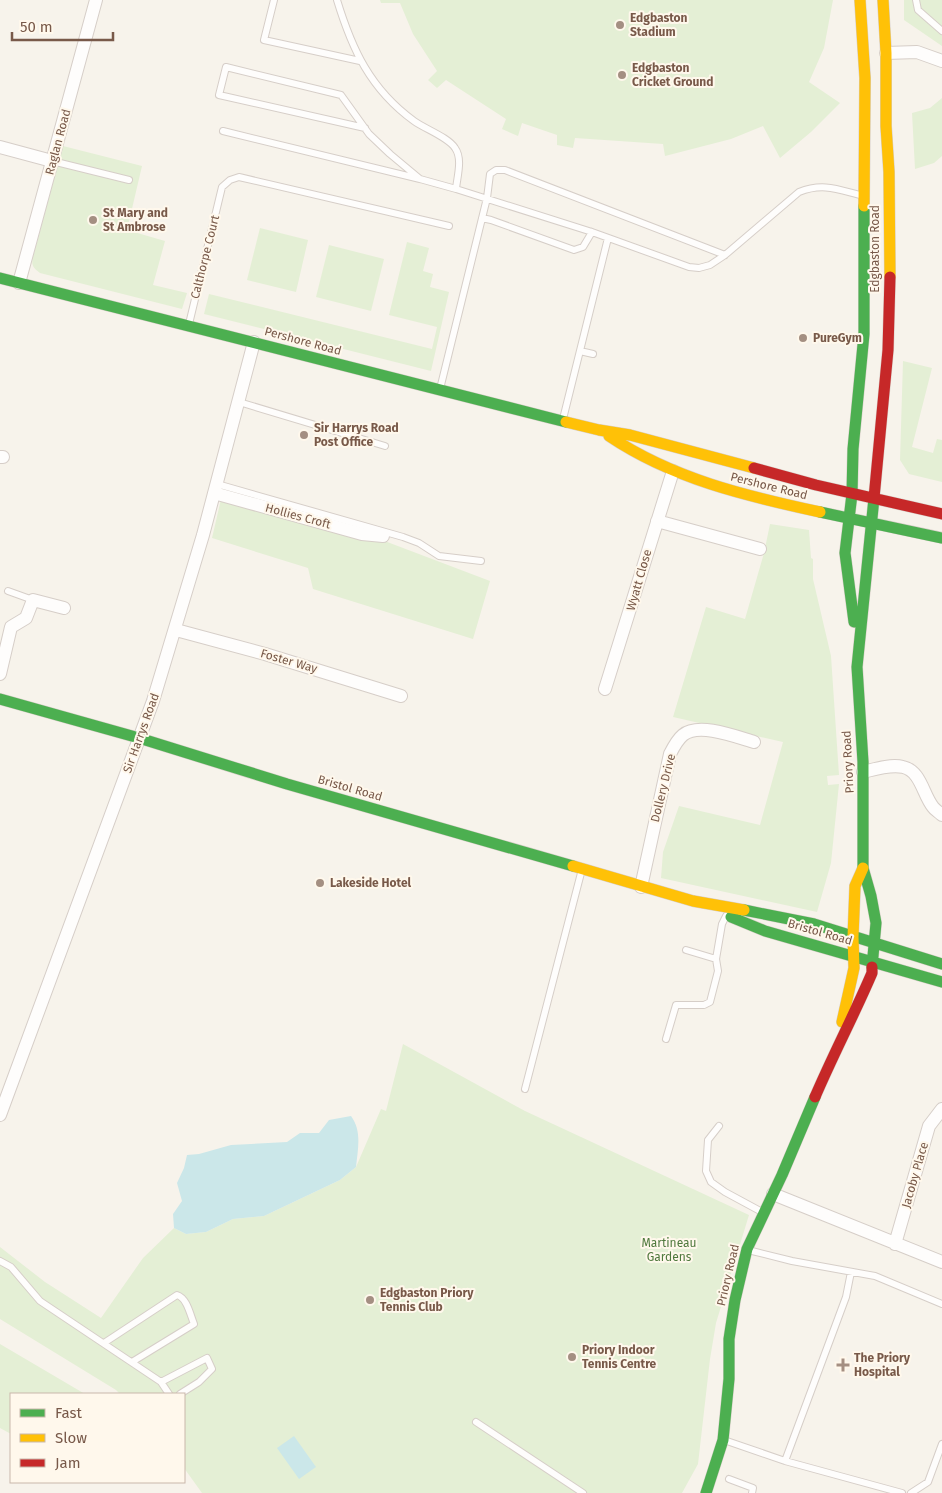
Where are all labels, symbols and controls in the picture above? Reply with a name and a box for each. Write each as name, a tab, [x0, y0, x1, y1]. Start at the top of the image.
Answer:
scale bar	[12, 10, 114, 42]
place label: Edgbaston Stadium	[630, 11, 688, 39]
text: 50 m	[20, 18, 53, 36]
marker: Edgbaston Stadium	[614, 19, 626, 31]
place label: Edgbaston Cricket Ground	[632, 61, 713, 89]
marker: Edgbaston Cricket Ground	[616, 69, 628, 81]
street label: Raglan Road	[42, 108, 74, 176]
street label: Edgbaston Road	[868, 205, 882, 293]
place label: St Mary and St Ambrose	[103, 206, 168, 234]
street label: Calthorpe Court	[188, 213, 222, 300]
marker: St Mary and St Ambrose	[87, 214, 99, 226]
street label: Pershore Road	[263, 324, 343, 358]
place label: PureGym	[813, 331, 862, 345]
marker: PureGym	[797, 332, 809, 344]
place label: Sir Harrys Road Post Office	[314, 421, 399, 449]
marker: Sir Harrys Road Post Office	[298, 429, 310, 441]
street label: Pershore Road	[729, 470, 809, 502]
street label: Hollies Croft	[264, 501, 333, 532]
street label: Wyatt Close	[624, 548, 654, 612]
street label: Foster Way	[259, 646, 319, 676]
street label: Sir Harrys Road	[120, 691, 162, 775]
street label: Priory Road	[839, 730, 857, 794]
street label: Dollery Drive	[648, 752, 678, 824]
street label: Bristol Road	[316, 772, 384, 804]
place label: Lakeside Hotel	[330, 876, 412, 890]
marker: Lakeside Hotel	[314, 877, 326, 889]
street label: Bristol Road	[786, 916, 854, 948]
street label: Jacoby Place	[899, 1141, 931, 1209]
park label: Martineau Gardens	[641, 1236, 697, 1264]
street label: Priory Road	[714, 1243, 742, 1307]
place label: Edgbaston Priory Tennis Club	[380, 1286, 474, 1314]
marker: Edgbaston Priory Tennis Club	[364, 1294, 376, 1306]
place label: Priory Indoor Tennis Centre	[582, 1343, 657, 1371]
marker: Priory Indoor Tennis Centre	[566, 1351, 578, 1363]
place label: The Priory Hospital	[854, 1351, 911, 1379]
marker: The Priory Hospital	[836, 1358, 850, 1372]
legend	[10, 1393, 185, 1483]
text: Fast	[55, 1404, 82, 1422]
text: Slow	[55, 1429, 87, 1447]
text: Jam	[55, 1454, 81, 1472]

